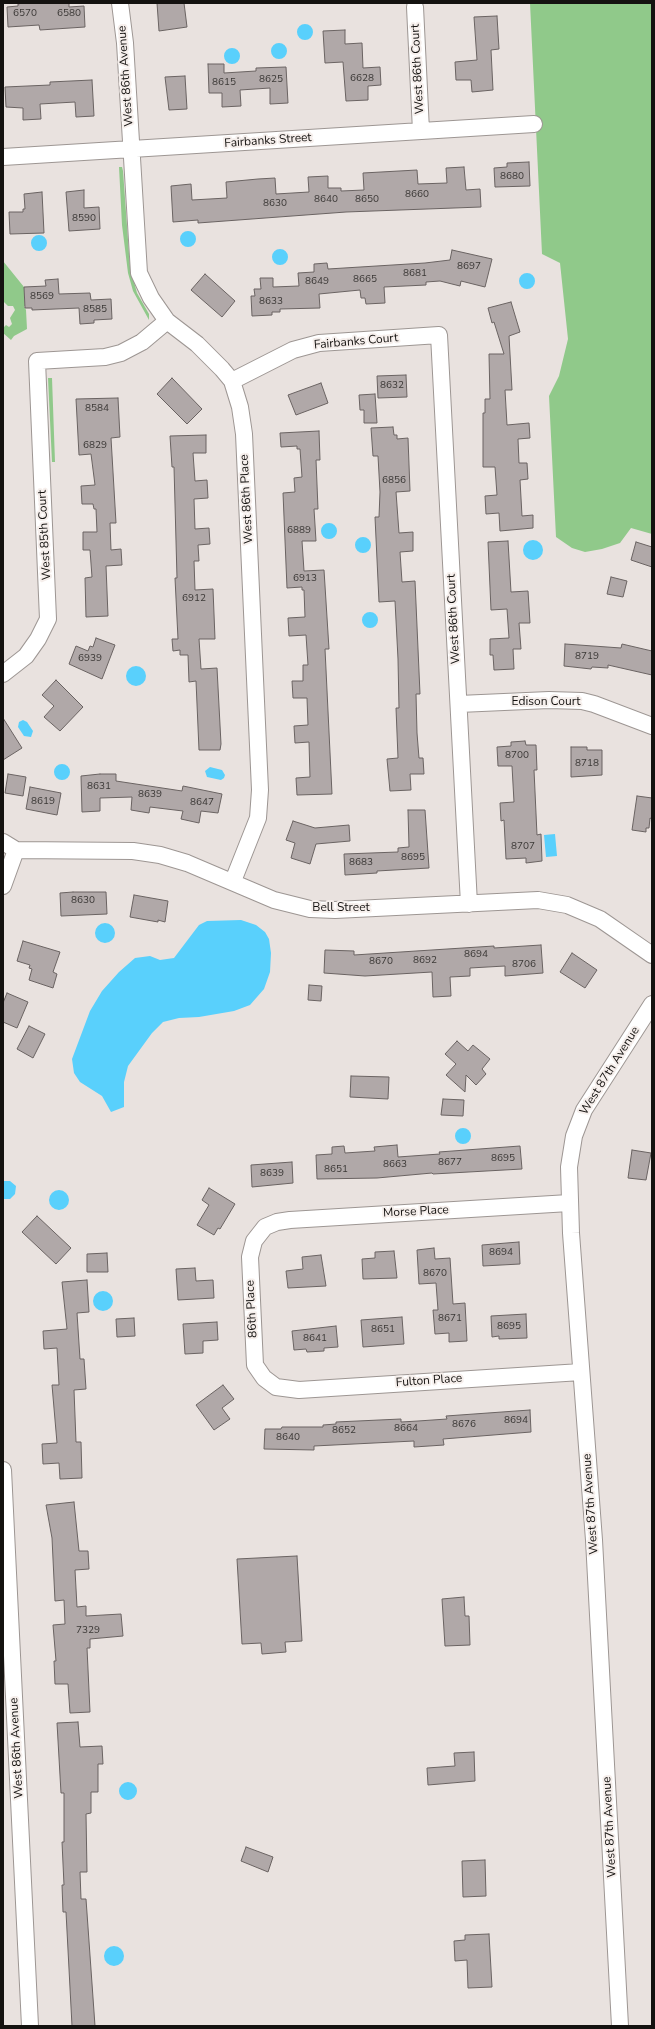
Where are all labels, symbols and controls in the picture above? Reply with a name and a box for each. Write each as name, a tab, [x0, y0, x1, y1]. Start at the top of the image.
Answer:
house number: 6570	[13, 8, 37, 20]
house number: 6580	[57, 8, 81, 20]
street label: West 86th Court	[408, 24, 428, 114]
street label: West 86th Avenue	[115, 25, 137, 127]
house number: 6628	[350, 73, 374, 85]
house number: 8625	[259, 74, 283, 86]
house number: 8615	[212, 77, 236, 89]
street label: Fairbanks Street	[224, 131, 312, 151]
house number: 8680	[500, 171, 524, 183]
house number: 8660	[405, 189, 429, 201]
house number: 8640	[314, 194, 338, 206]
house number: 8650	[355, 194, 379, 206]
house number: 8630	[263, 198, 287, 210]
house number: 8590	[72, 213, 96, 225]
house number: 8697	[457, 261, 481, 273]
house number: 8681	[403, 268, 427, 280]
house number: 8665	[353, 274, 377, 286]
house number: 8649	[305, 276, 329, 288]
house number: 8569	[30, 291, 54, 303]
house number: 8633	[259, 296, 283, 308]
house number: 8585	[83, 304, 107, 316]
street label: Fairbanks Court	[313, 331, 399, 353]
house number: 8632	[380, 380, 404, 392]
house number: 8584	[85, 403, 109, 415]
house number: 6829	[83, 440, 107, 452]
street label: West 86th Place	[237, 454, 257, 544]
house number: 6856	[382, 475, 406, 487]
street label: West 85th Court	[35, 490, 55, 580]
house number: 6889	[287, 525, 311, 537]
house number: 6913	[293, 573, 317, 585]
street label: West 86th Court	[444, 574, 464, 664]
house number: 6912	[182, 593, 206, 605]
house number: 8719	[575, 651, 599, 663]
house number: 6939	[78, 653, 102, 665]
street label: Edison Court	[512, 695, 580, 709]
house number: 8700	[505, 750, 529, 762]
house number: 8718	[575, 758, 599, 770]
house number: 8631	[87, 781, 111, 793]
house number: 8639	[138, 789, 162, 801]
house number: 8619	[31, 796, 55, 808]
house number: 8647	[190, 797, 214, 809]
house number: 8707	[511, 841, 535, 853]
house number: 8695	[401, 852, 425, 864]
house number: 8683	[349, 857, 373, 869]
house number: 8630	[71, 895, 95, 907]
street label: Bell Street	[312, 901, 370, 915]
house number: 8694	[464, 949, 488, 961]
house number: 8692	[413, 955, 437, 967]
house number: 8670	[369, 956, 393, 968]
house number: 8706	[512, 959, 536, 971]
street label: West 87th Avenue	[577, 1024, 643, 1118]
house number: 8695	[491, 1153, 515, 1165]
house number: 8677	[438, 1157, 462, 1169]
house number: 8663	[383, 1159, 407, 1171]
house number: 8651	[324, 1164, 348, 1176]
house number: 8639	[260, 1168, 284, 1180]
street label: Morse Place	[383, 1203, 449, 1221]
house number: 8694	[489, 1247, 513, 1259]
house number: 8670	[423, 1268, 447, 1280]
street label: 86th Place	[243, 1280, 261, 1338]
house number: 8671	[438, 1313, 462, 1325]
house number: 8695	[497, 1321, 521, 1333]
house number: 8651	[371, 1324, 395, 1336]
house number: 8641	[303, 1333, 327, 1345]
street label: Fulton Place	[395, 1371, 463, 1391]
house number: 8694	[504, 1415, 528, 1427]
house number: 8676	[452, 1419, 476, 1431]
house number: 8664	[394, 1423, 418, 1435]
house number: 8652	[332, 1425, 356, 1437]
house number: 8640	[276, 1432, 300, 1444]
street label: West 87th Avenue	[580, 1453, 602, 1555]
house number: 7329	[76, 1625, 100, 1637]
street label: West 86th Avenue	[7, 1697, 27, 1799]
street label: West 87th Avenue	[600, 1776, 620, 1878]

